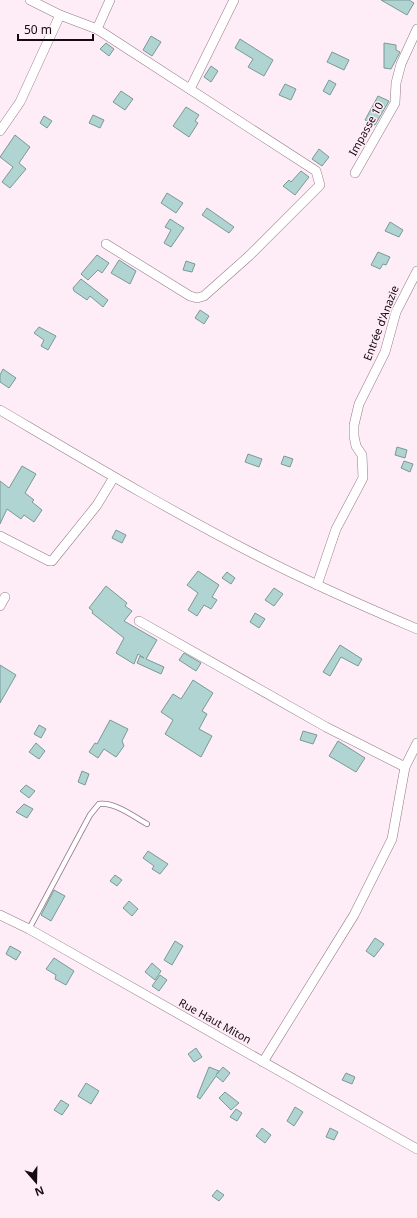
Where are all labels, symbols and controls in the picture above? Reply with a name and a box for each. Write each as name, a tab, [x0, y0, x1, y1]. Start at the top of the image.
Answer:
scale bar	[18, 16, 93, 42]
text: 50 m	[24, 21, 52, 38]
street label: Impasse 10	[345, 99, 386, 158]
street label: Entrée d'Anazie	[359, 283, 402, 362]
street label: Rue Haut Miton	[176, 994, 254, 1047]
north arrow	[16, 1162, 56, 1202]
text: N	[33, 1183, 46, 1200]

